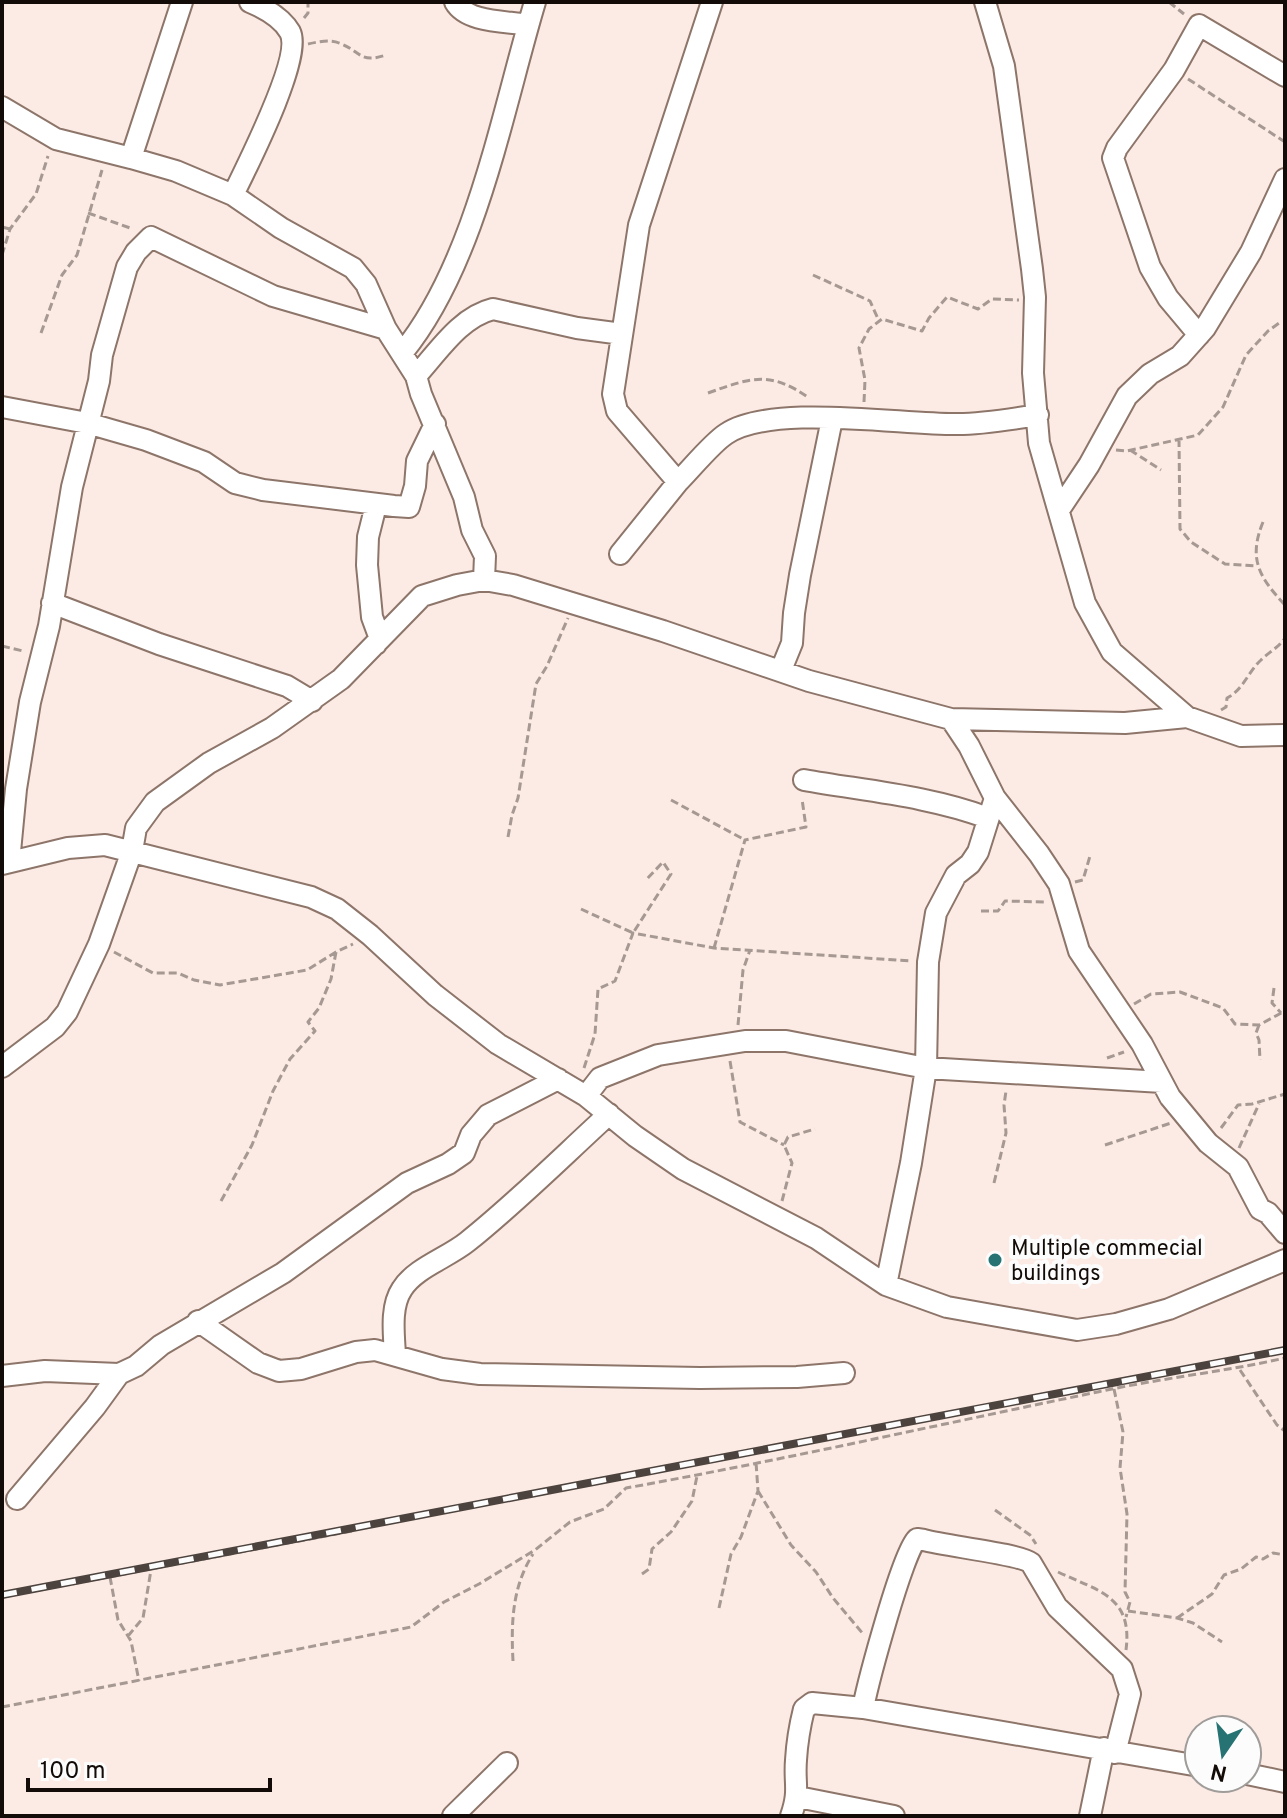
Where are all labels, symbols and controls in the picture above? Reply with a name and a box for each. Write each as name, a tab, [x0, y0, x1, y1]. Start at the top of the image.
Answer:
place label: Multiple commecial buildings	[1011, 1236, 1203, 1288]
marker: Multiple commecial buildings	[986, 1251, 1004, 1269]
north arrow	[1183, 1714, 1263, 1794]
scale bar	[28, 1742, 270, 1792]
text: N	[1208, 1756, 1230, 1786]
text: 100 m	[40, 1757, 106, 1787]

